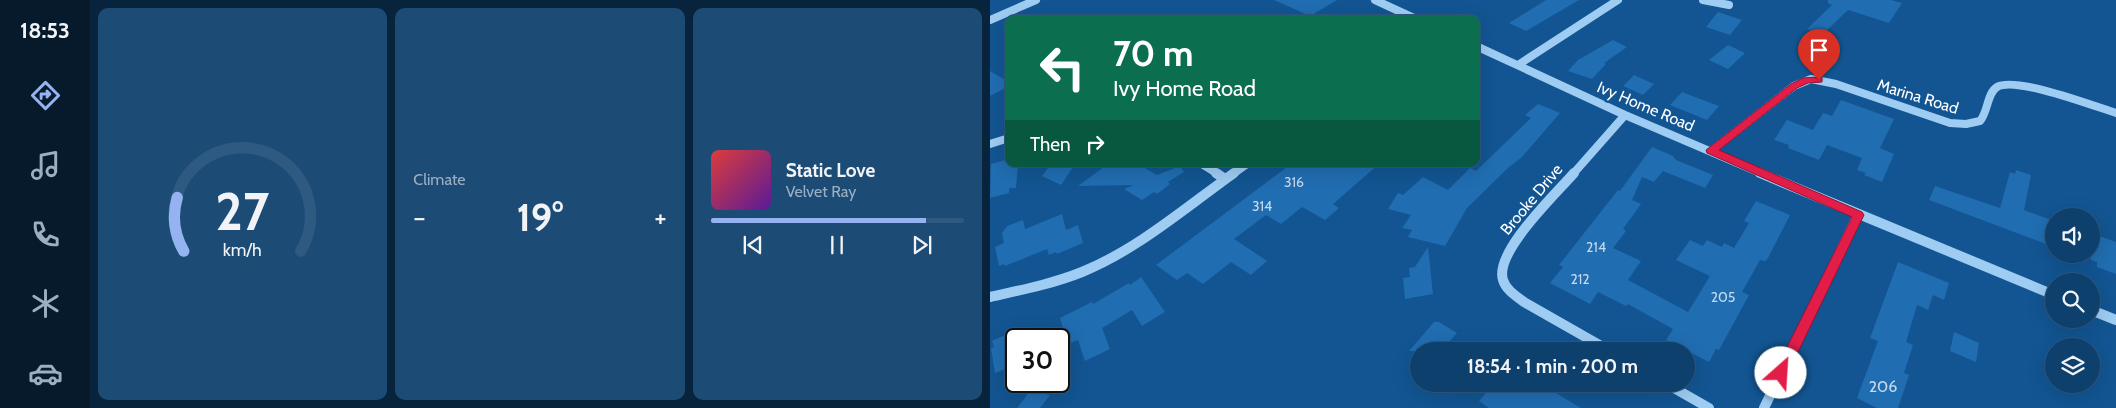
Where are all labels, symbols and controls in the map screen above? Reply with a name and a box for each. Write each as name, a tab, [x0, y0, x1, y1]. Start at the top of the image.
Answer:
text: 18:53	[20, 17, 70, 44]
pin	[1798, 29, 1840, 80]
text: 70 m	[1113, 32, 1194, 75]
icon: left	[1030, 35, 1095, 100]
icon: arrive	[1805, 36, 1833, 64]
text: Ivy Home Road	[1113, 75, 1256, 102]
street label: Marina Road	[1875, 75, 1961, 118]
street label: Ivy Home Road	[1594, 77, 1697, 136]
icon: directions	[28, 78, 63, 113]
icon: right	[1081, 130, 1109, 158]
text: Then	[1030, 133, 1071, 156]
icon: music	[28, 148, 63, 183]
text: Static Love	[786, 159, 875, 182]
street label: Brooke Drive	[1496, 160, 1566, 239]
text: Climate	[413, 170, 465, 189]
house number: 316	[1284, 173, 1304, 191]
text: 27	[216, 180, 270, 243]
text: Velvet Ray	[786, 182, 856, 201]
text: 19°	[517, 194, 563, 241]
house number: 314	[1252, 197, 1272, 215]
text: −	[413, 200, 426, 234]
text: +	[654, 200, 667, 234]
map controls	[2045, 208, 2100, 393]
button: sound	[2045, 208, 2100, 263]
icon: phone	[28, 217, 63, 252]
icon: previous	[739, 231, 767, 259]
icon: pause	[823, 231, 851, 259]
icon: next	[908, 231, 936, 259]
house number: 214	[1586, 238, 1606, 256]
text: km/h	[223, 239, 262, 260]
house number: 212	[1570, 270, 1590, 288]
button: search	[2045, 273, 2100, 328]
icon: climate	[28, 286, 63, 321]
house number: 205	[1711, 288, 1735, 306]
speed limit sign: 30	[1005, 328, 1070, 393]
button: layers	[2045, 338, 2100, 393]
position arrow	[1754, 346, 1806, 398]
text: 18:54 · 1 min · 200 m	[1467, 355, 1638, 378]
icon: car	[28, 356, 63, 391]
house number: 206	[1869, 377, 1897, 396]

